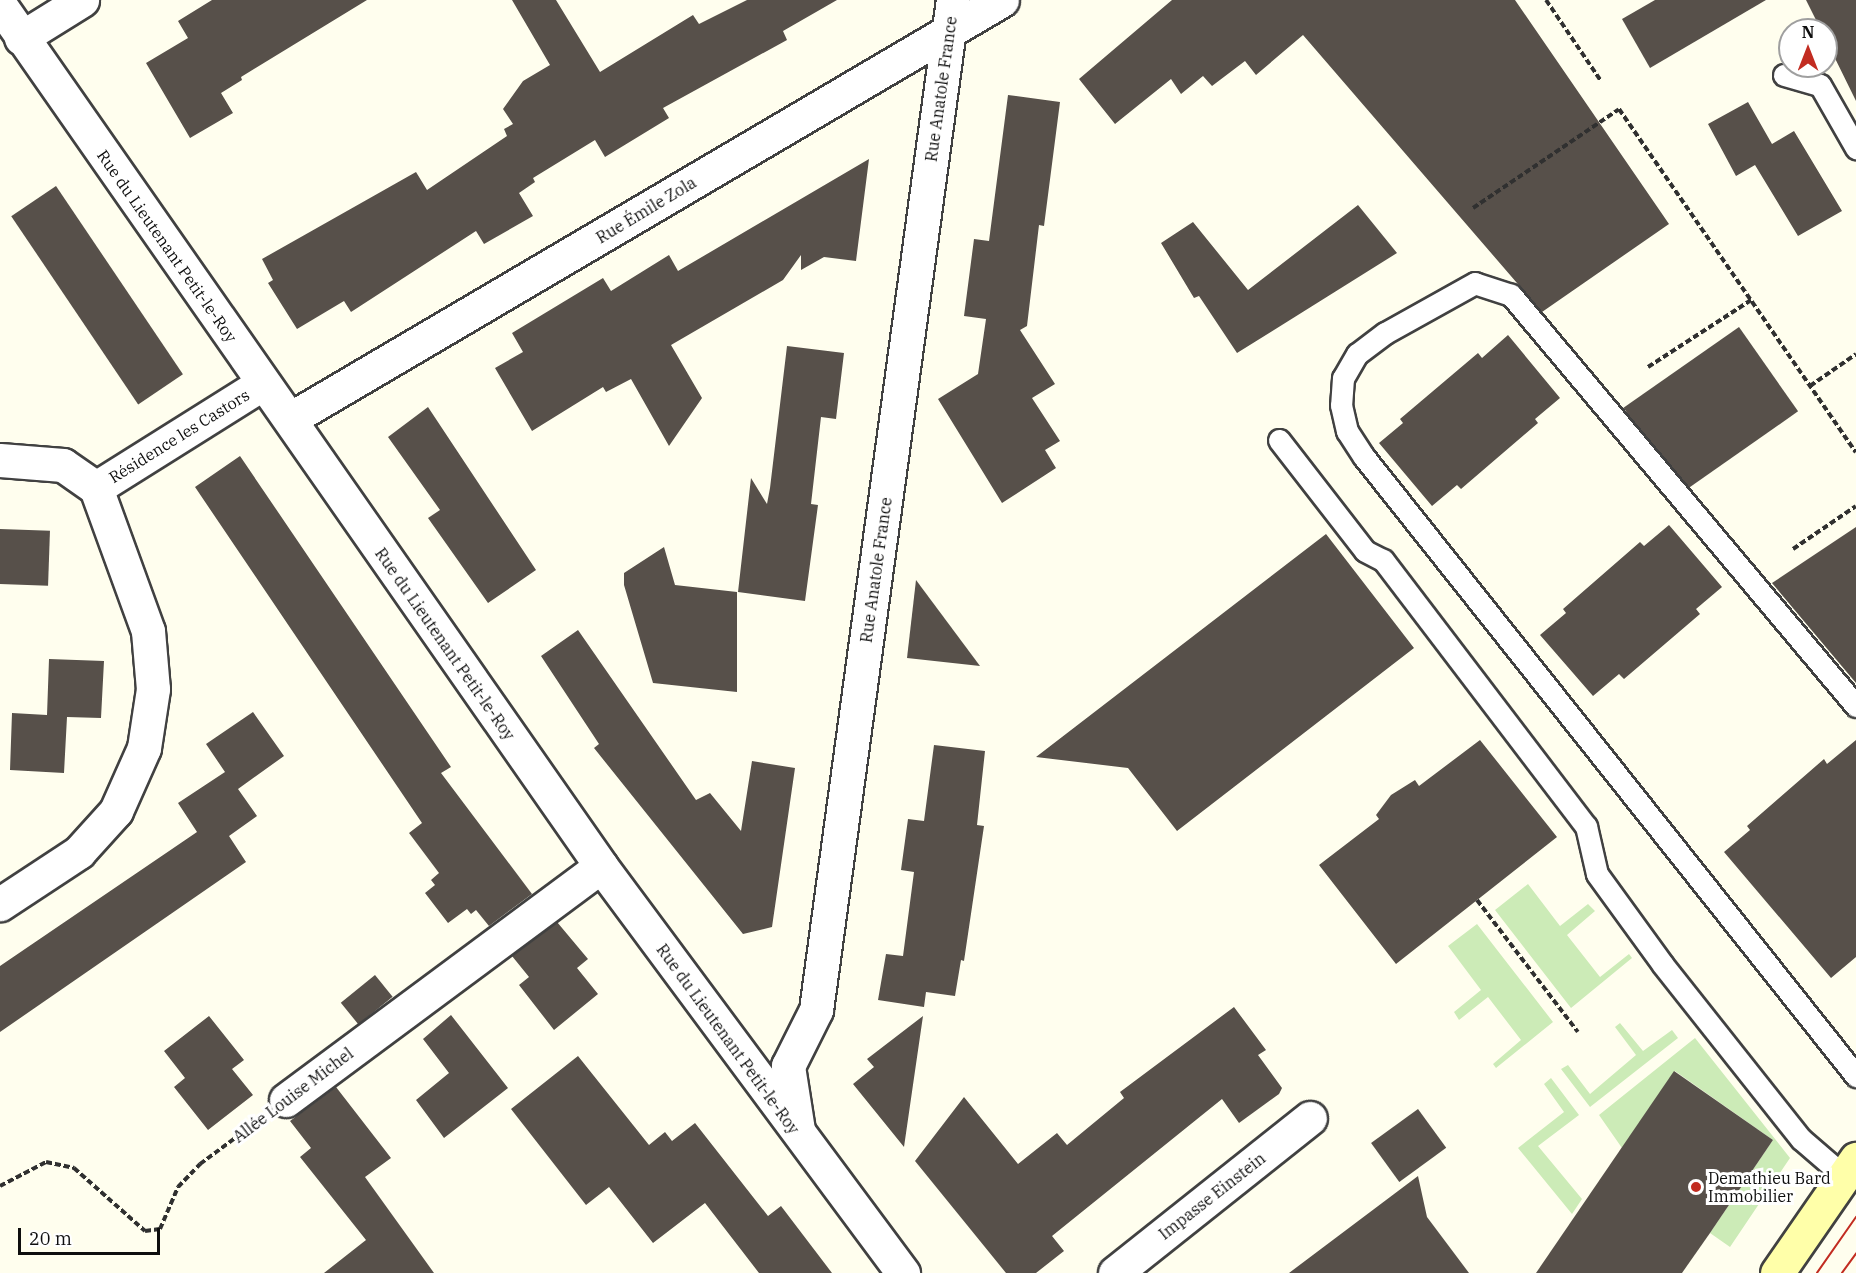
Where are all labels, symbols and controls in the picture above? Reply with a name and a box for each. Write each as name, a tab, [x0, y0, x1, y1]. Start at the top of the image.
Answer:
street label: Rue Anatole France	[921, 15, 961, 163]
north arrow	[1778, 18, 1838, 78]
text: N	[1802, 22, 1814, 42]
street label: Rue du Lieutenant Petit-le-Roy	[93, 146, 241, 346]
street label: Rue Émile Zola	[593, 173, 699, 247]
street label: Résidence les Castors	[105, 385, 253, 487]
street label: Rue Anatole France	[856, 496, 896, 644]
street label: Rue du Lieutenant Petit-le-Roy	[371, 544, 519, 744]
street label: Rue du Lieutenant Petit-le-Roy	[653, 940, 803, 1138]
street label: Allée Louise Michel	[229, 1044, 357, 1146]
street label: Impasse Einstein	[1155, 1148, 1269, 1244]
place label: Demathieu Bard Immobilier	[1708, 1168, 1831, 1206]
marker: Demathieu Bard Immobilier	[1689, 1180, 1703, 1194]
scale bar	[21, 1216, 164, 1254]
text: 20 m	[29, 1227, 72, 1250]

